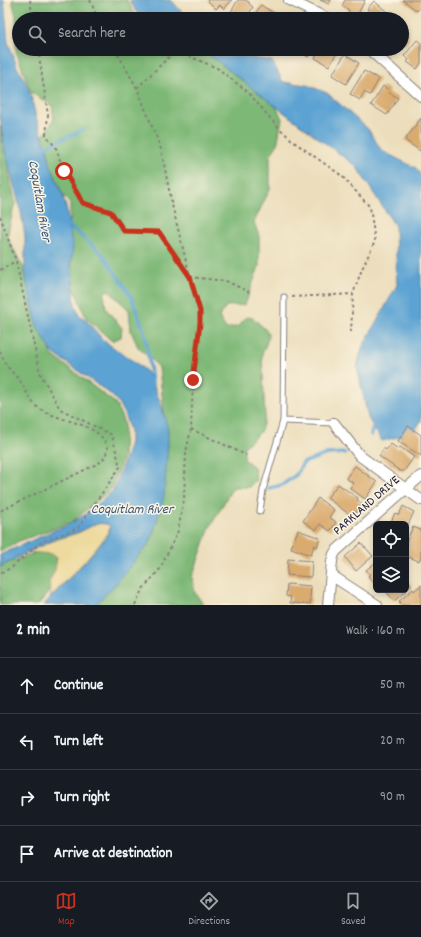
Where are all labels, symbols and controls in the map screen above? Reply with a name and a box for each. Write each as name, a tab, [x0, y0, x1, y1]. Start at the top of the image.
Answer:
search box	[12, 12, 409, 56]
icon: search	[26, 23, 48, 45]
text: Search here	[58, 23, 126, 45]
water label: Coquitlam River	[22, 159, 56, 245]
route start	[55, 162, 73, 180]
route end	[184, 371, 202, 389]
street label: PARKLAND DRIVE	[329, 472, 405, 540]
water label: Coquitlam River	[91, 500, 175, 520]
map controls	[373, 521, 409, 593]
button: locate	[373, 521, 409, 557]
button: layers	[373, 557, 409, 593]
text: 2 min	[16, 619, 50, 643]
text: Walk · 160 m	[346, 622, 405, 641]
icon: ahead	[16, 675, 38, 697]
text: Continue	[54, 675, 103, 697]
text: 50 m	[380, 676, 405, 695]
icon: left	[16, 731, 38, 753]
text: Turn left	[54, 731, 103, 753]
text: 20 m	[380, 732, 405, 751]
icon: right	[16, 787, 38, 809]
text: Turn right	[54, 787, 110, 809]
text: 90 m	[380, 788, 405, 807]
icon: arrive	[16, 843, 38, 865]
text: Arrive at destination	[54, 843, 172, 865]
tab: Map	[55, 890, 77, 930]
tab: Directions	[188, 890, 230, 930]
tab: Saved	[341, 890, 366, 930]

